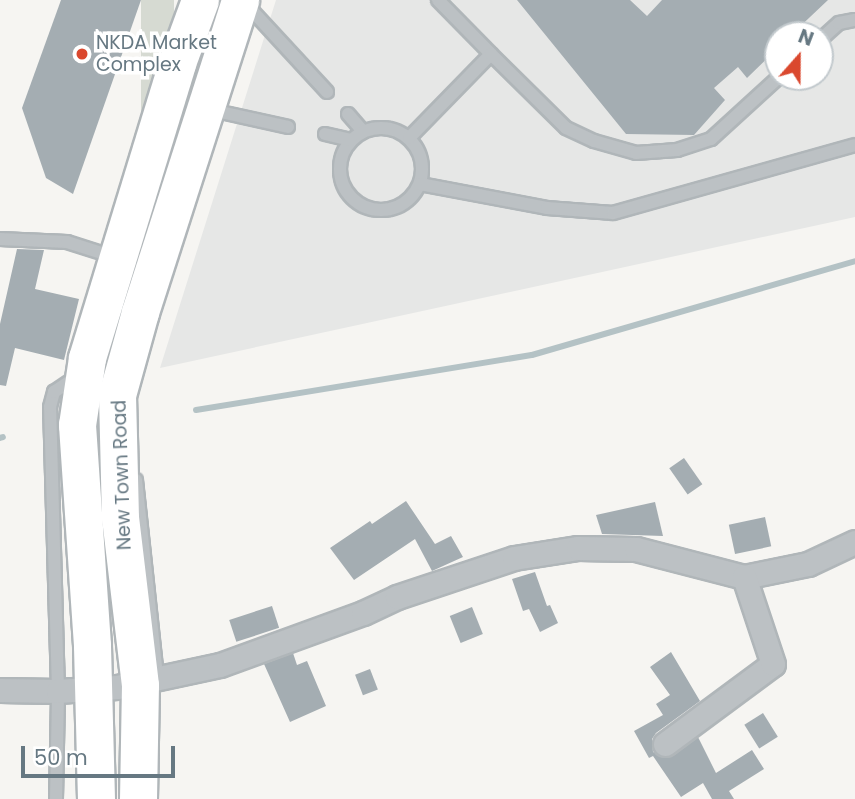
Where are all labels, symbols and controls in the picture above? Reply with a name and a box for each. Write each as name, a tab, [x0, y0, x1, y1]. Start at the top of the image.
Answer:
north arrow	[764, 21, 834, 91]
text: N	[794, 23, 817, 53]
place label: NKDA Market Complex	[96, 32, 217, 76]
marker: NKDA Market Complex	[74, 46, 90, 62]
street label: New Town Road	[108, 399, 136, 551]
scale bar	[24, 732, 178, 776]
text: 50 m	[34, 743, 88, 772]

